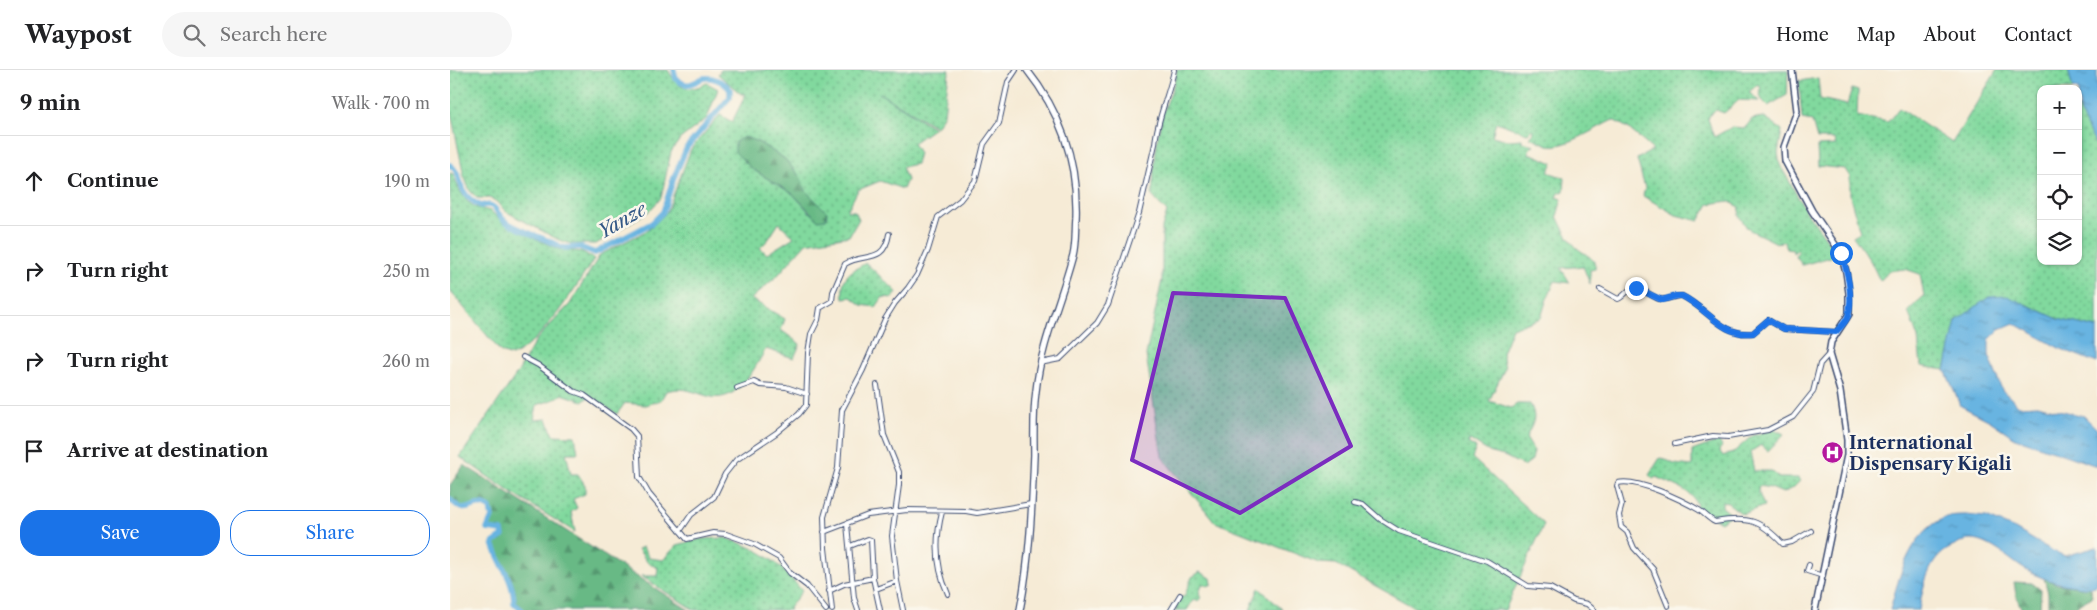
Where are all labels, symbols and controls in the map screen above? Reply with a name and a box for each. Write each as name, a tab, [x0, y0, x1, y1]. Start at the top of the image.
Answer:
search box	[162, 12, 512, 57]
text: Waypost	[25, 20, 132, 49]
icon: search	[180, 21, 208, 49]
text: Search here	[220, 23, 327, 46]
text: Home	[1776, 24, 1829, 46]
text: Map	[1857, 24, 1895, 46]
text: About	[1923, 24, 1976, 46]
text: Contact	[2004, 24, 2072, 46]
map controls	[2037, 85, 2082, 265]
button: +	[2037, 85, 2082, 130]
text: 9 min	[20, 90, 81, 115]
text: Walk · 700 m	[331, 93, 430, 113]
button: −	[2037, 130, 2082, 175]
icon: ahead	[20, 167, 48, 195]
text: Continue	[67, 169, 159, 192]
text: 190 m	[385, 171, 430, 191]
button: locate	[2037, 175, 2082, 220]
water label: Yanze	[594, 197, 651, 243]
button: layers	[2037, 220, 2082, 265]
route start	[1830, 242, 1853, 265]
icon: right	[20, 257, 48, 285]
text: Turn right	[67, 259, 168, 282]
text: 250 m	[383, 261, 430, 281]
route end	[1625, 277, 1648, 300]
icon: right	[20, 347, 48, 375]
text: Turn right	[67, 349, 168, 372]
text: 260 m	[382, 351, 430, 371]
place label: International Dispensary Kigali	[1849, 432, 2012, 475]
icon: arrive	[20, 437, 48, 465]
text: Arrive at destination	[67, 439, 268, 462]
hospital icon: International Dispensary Kigali	[1821, 441, 1845, 465]
button: Save	[20, 510, 220, 556]
button: Share	[230, 510, 430, 556]

